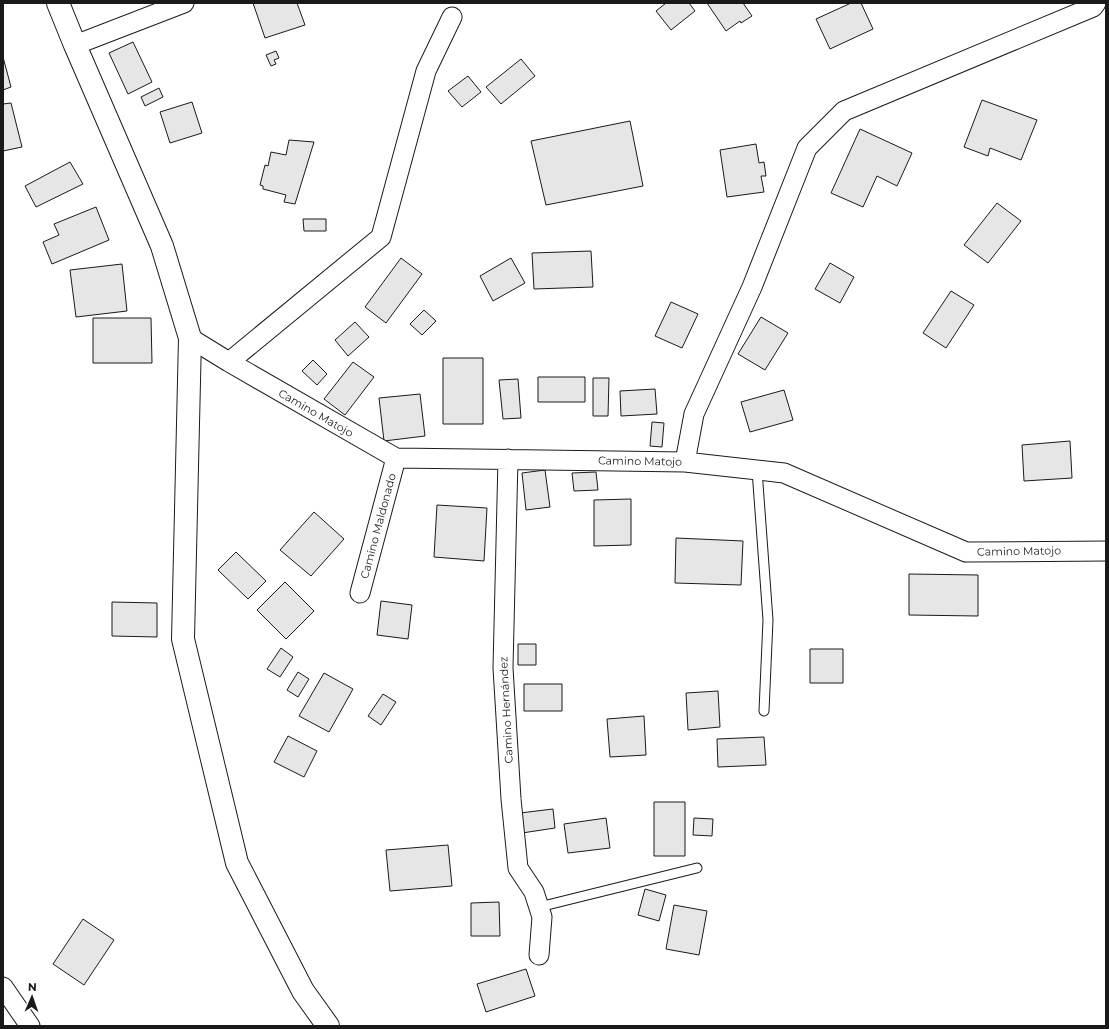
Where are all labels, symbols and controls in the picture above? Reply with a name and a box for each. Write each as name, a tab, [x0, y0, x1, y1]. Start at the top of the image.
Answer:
street label: Camino Matojo	[276, 386, 356, 440]
street label: Camino Matojo	[598, 453, 682, 469]
street label: Camino Maldonado	[357, 472, 399, 580]
street label: Camino Matojo	[977, 543, 1061, 559]
street label: Camino Hernández	[496, 656, 516, 764]
north arrow	[12, 977, 52, 1017]
text: N	[28, 980, 37, 994]

